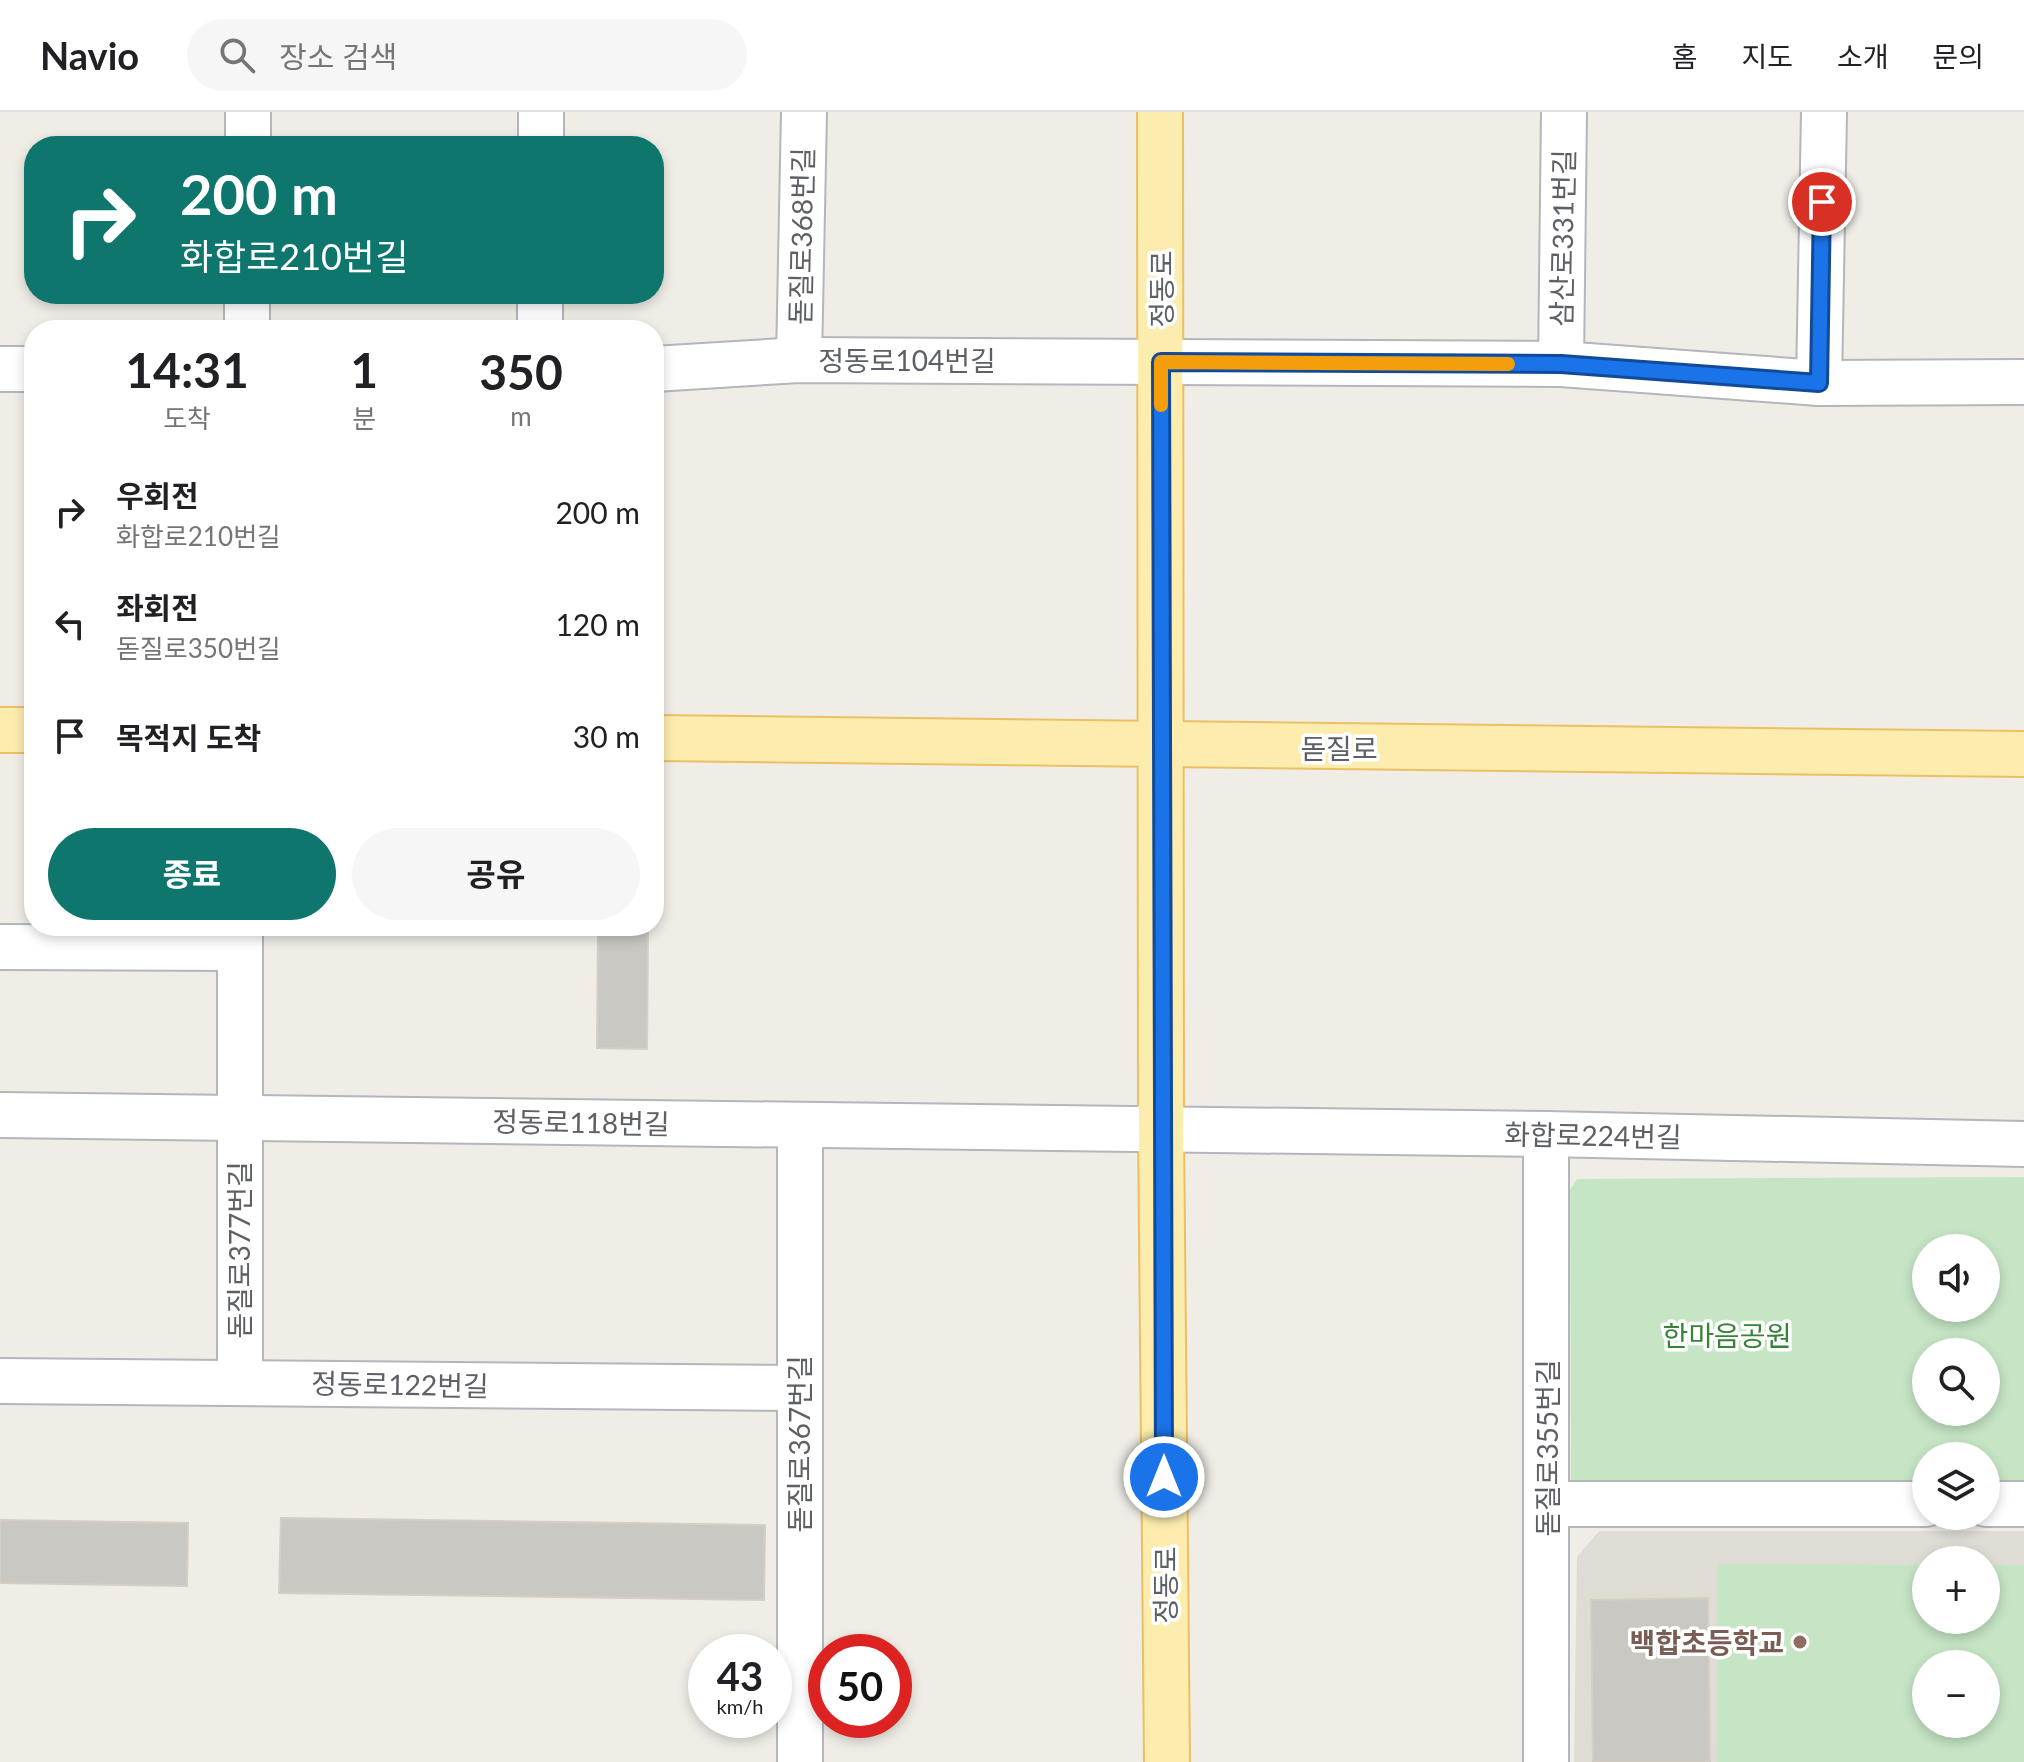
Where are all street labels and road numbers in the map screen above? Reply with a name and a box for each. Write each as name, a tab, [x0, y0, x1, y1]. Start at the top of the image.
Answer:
street label: 돋질로368번길	[782, 147, 820, 325]
street label: 삼산로331번길	[1543, 149, 1581, 327]
street label: 정동로	[1144, 250, 1178, 328]
street label: 정동로104번길	[818, 343, 996, 377]
street label: 돋질로	[1300, 731, 1378, 765]
street label: 정동로118번길	[492, 1103, 670, 1141]
street label: 화합로224번길	[1504, 1116, 1682, 1154]
street label: 돋질로377번길	[222, 1161, 256, 1339]
street label: 돋질로367번길	[782, 1355, 816, 1533]
street label: 돋질로355번길	[1530, 1359, 1564, 1537]
street label: 정동로122번길	[311, 1365, 489, 1403]
street label: 정동로	[1148, 1546, 1182, 1624]

